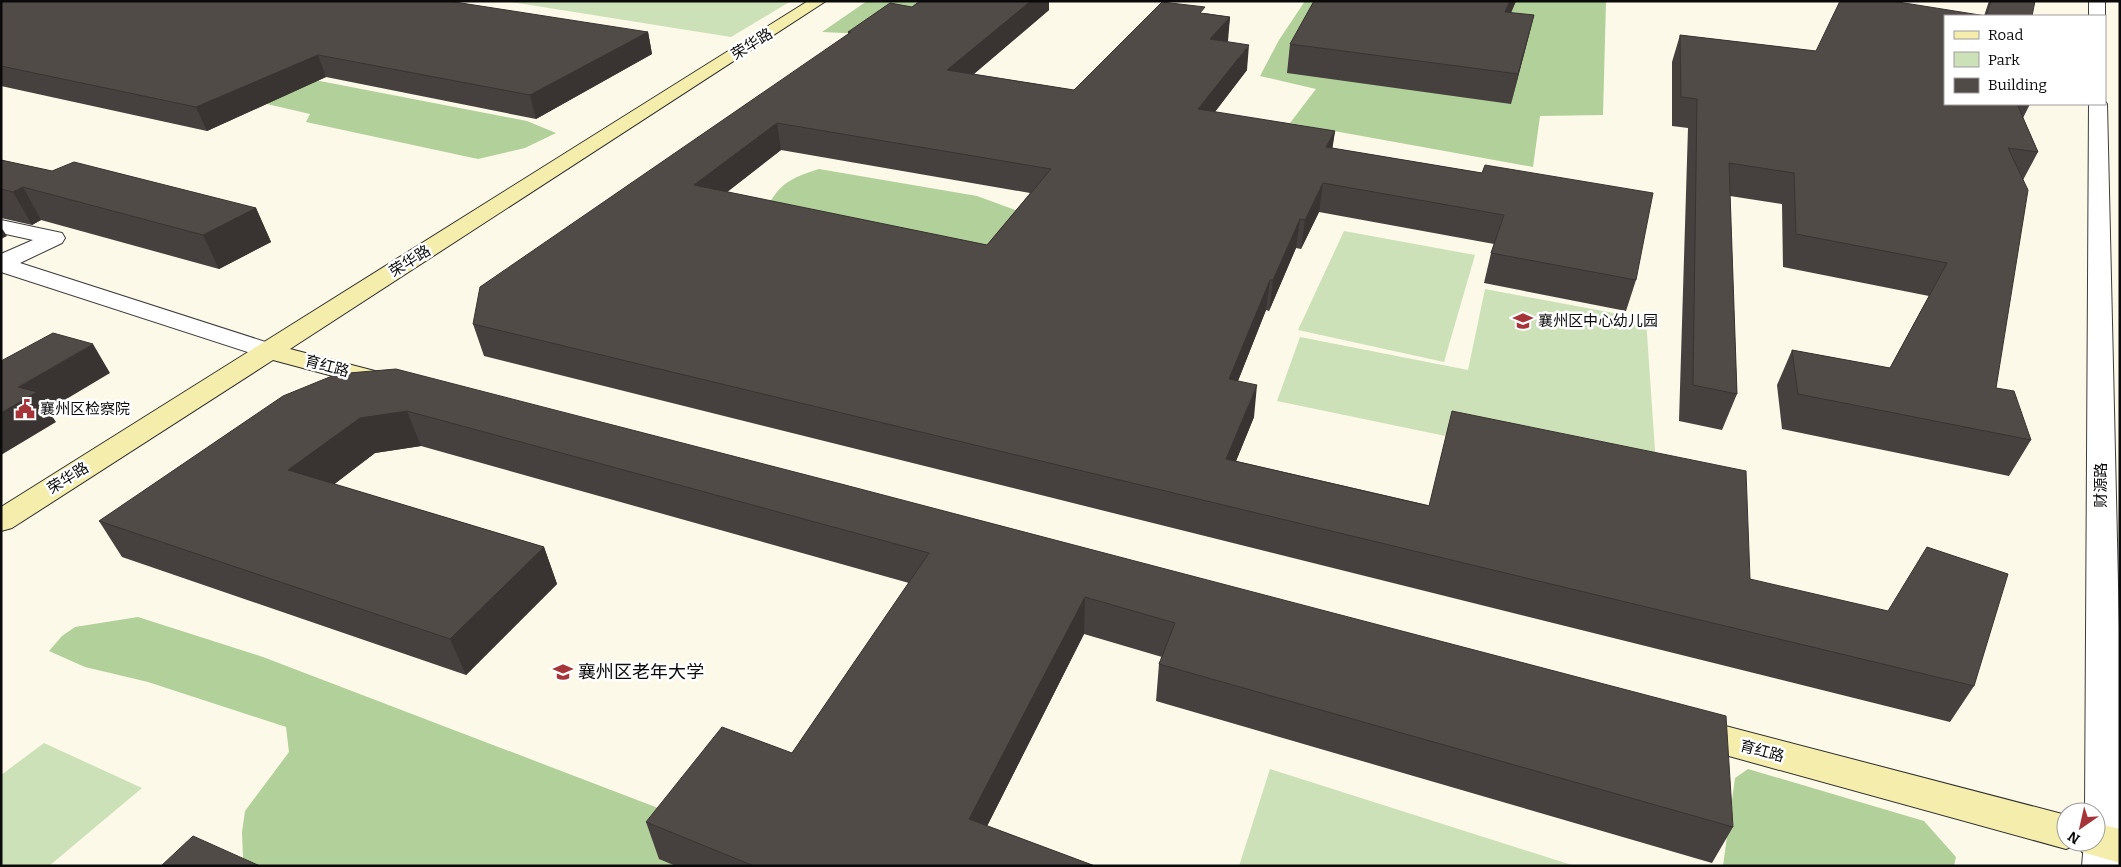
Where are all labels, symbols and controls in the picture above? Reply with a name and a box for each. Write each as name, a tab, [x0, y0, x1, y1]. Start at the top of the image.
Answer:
legend	[1944, 15, 2106, 105]
street label: 荣华路	[728, 24, 776, 64]
text: Road	[1988, 26, 2023, 44]
text: Park	[1988, 51, 2020, 69]
text: Building	[1988, 76, 2047, 94]
street label: 荣华路	[386, 241, 434, 281]
school or university icon: 襄州区中心幼儿园	[1512, 310, 1534, 332]
place label: 襄州区中心幼儿园	[1538, 312, 1658, 330]
street label: 育红路	[303, 351, 351, 381]
public building icon: 襄州区检察院	[14, 398, 36, 420]
place label: 襄州区检察院	[40, 400, 130, 418]
street label: 荣华路	[44, 458, 92, 498]
street label: 财源路	[2092, 462, 2110, 508]
school or university icon: 襄州区老年大学	[552, 661, 574, 683]
place label: 襄州区老年大学	[578, 661, 704, 683]
street label: 育红路	[1738, 736, 1786, 766]
north arrow	[2056, 802, 2106, 852]
text: N	[2065, 827, 2083, 847]

